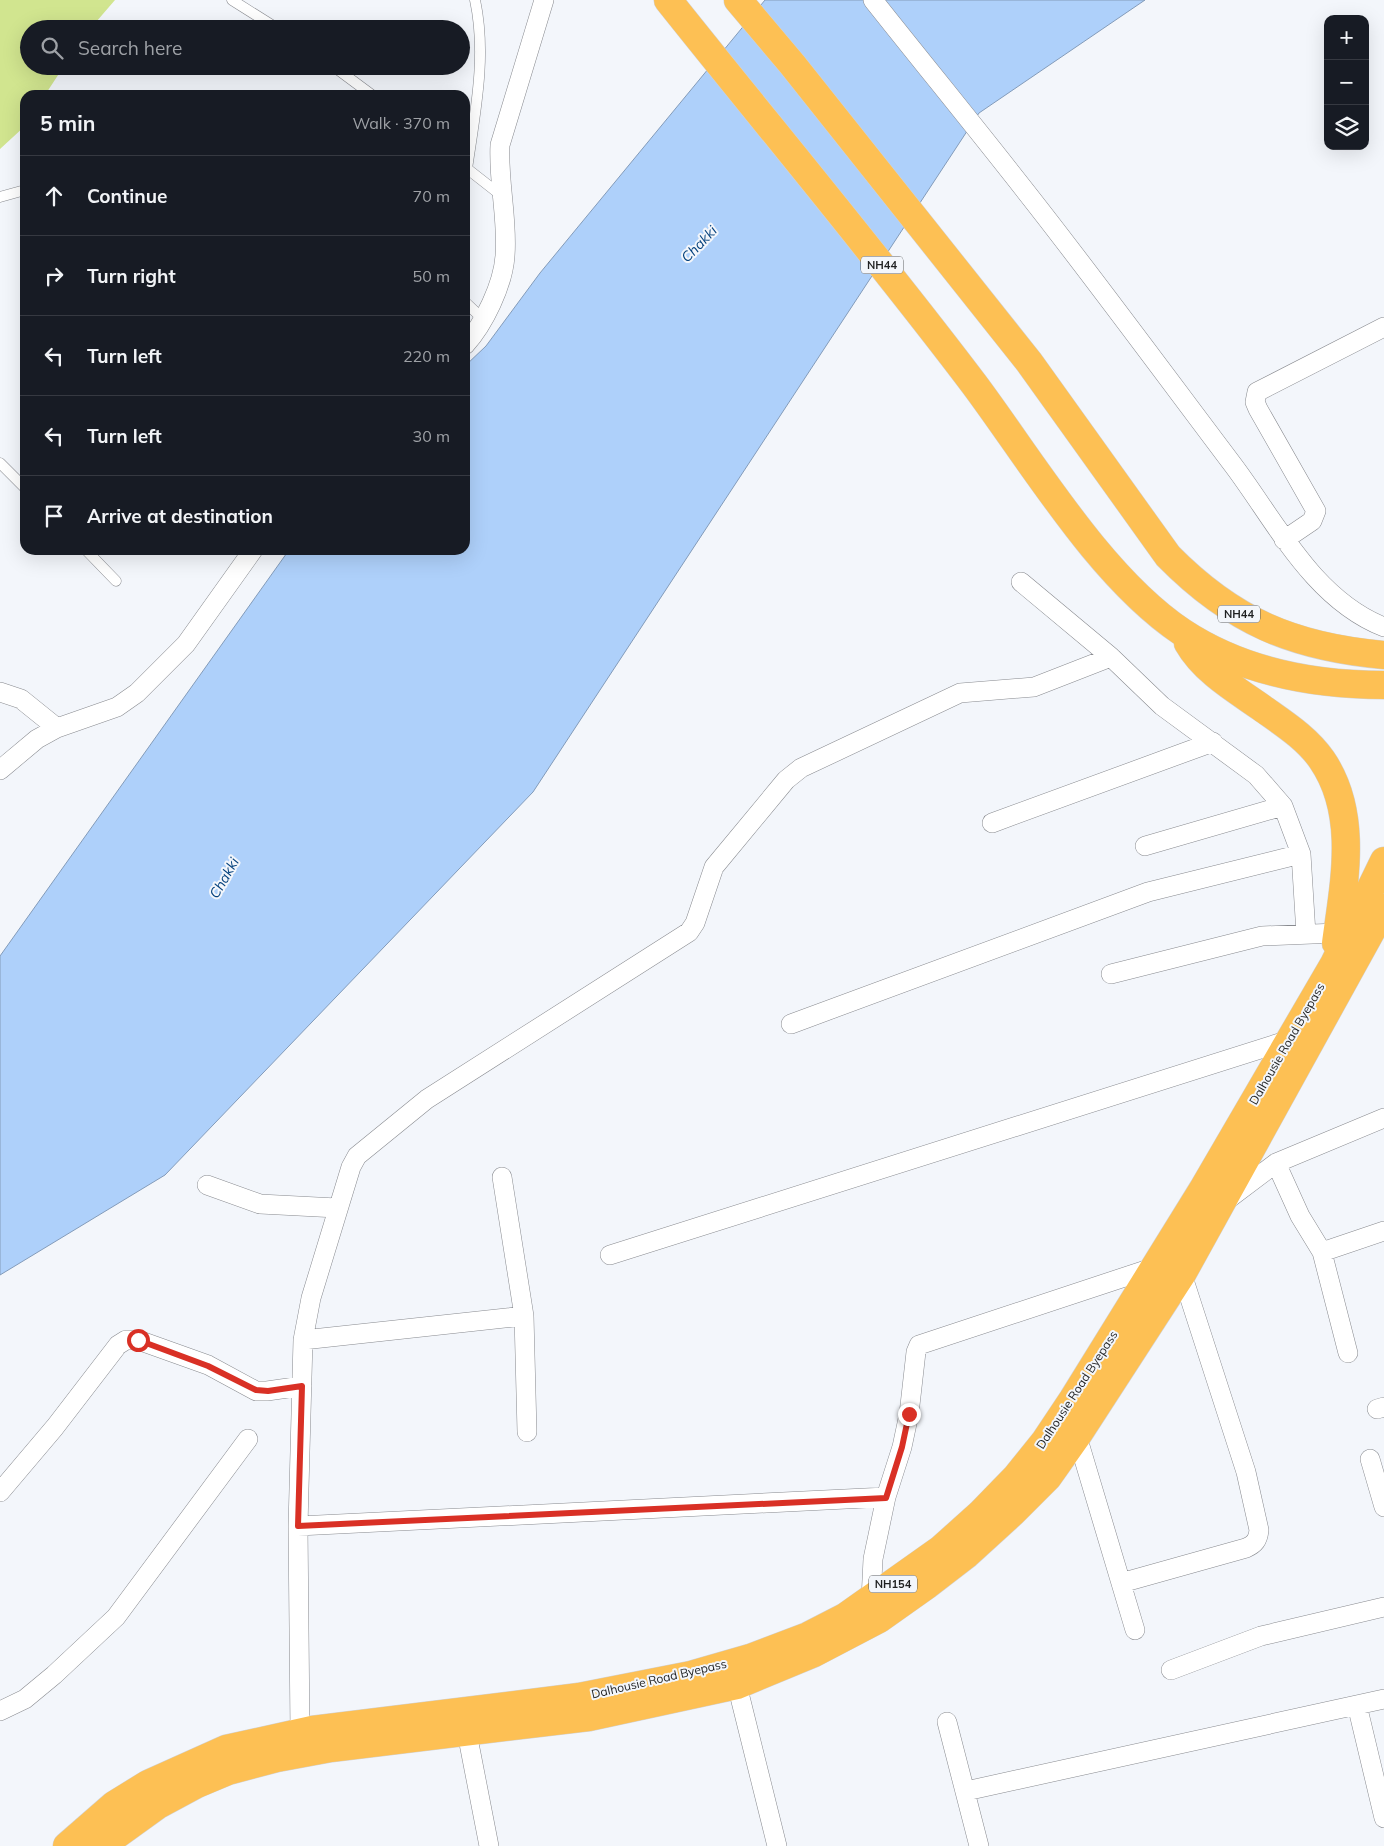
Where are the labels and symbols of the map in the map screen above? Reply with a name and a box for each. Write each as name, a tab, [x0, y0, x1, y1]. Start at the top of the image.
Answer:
water label: Chakki	[677, 221, 721, 266]
road number: NH44	[861, 256, 903, 274]
road number: NH44	[1218, 606, 1260, 622]
water label: Chakki	[205, 854, 243, 902]
street label: Dalhousie Road Byepass	[1246, 980, 1328, 1107]
street label: Dalhousie Road Byepass	[1033, 1328, 1121, 1452]
route start	[127, 1329, 150, 1352]
route end	[898, 1403, 921, 1426]
road number: NH154	[869, 1576, 917, 1592]
street label: Dalhousie Road Byepass	[590, 1656, 728, 1701]

